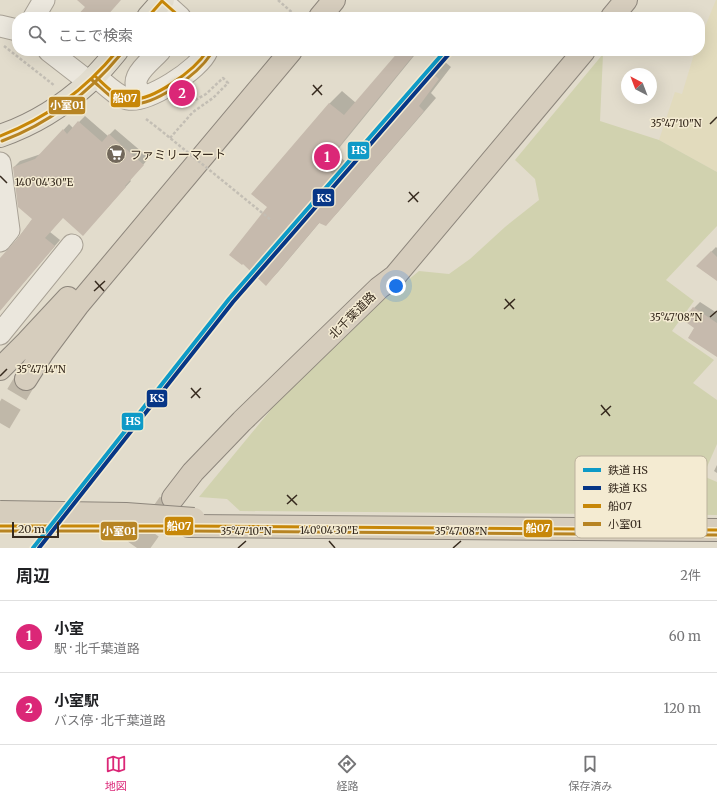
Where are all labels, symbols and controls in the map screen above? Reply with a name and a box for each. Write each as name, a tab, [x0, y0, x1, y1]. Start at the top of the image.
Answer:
search box	[12, 12, 705, 56]
icon: search	[26, 23, 48, 45]
text: ここで検索	[58, 26, 133, 45]
north arrow	[621, 68, 657, 104]
pin: 2	[169, 78, 195, 108]
line badge: 船07	[110, 89, 141, 108]
text: 船07	[113, 91, 138, 105]
line badge: 小室01	[48, 96, 86, 115]
text: 小室01	[50, 98, 84, 112]
text: 35°47'10"N	[651, 117, 702, 130]
line badge: HS	[347, 141, 370, 160]
pin: 1	[314, 142, 340, 172]
supermarket icon: ファミリーマート	[105, 143, 127, 165]
text: HS	[351, 143, 367, 157]
place label: ファミリーマート	[130, 147, 226, 162]
text: 140°04'30"E	[15, 176, 74, 189]
line badge: KS	[312, 188, 335, 207]
text: KS	[317, 191, 332, 205]
your location	[386, 276, 406, 296]
street label: 北千葉道路	[325, 288, 379, 342]
text: 35°47'08"N	[650, 311, 703, 324]
text: 35°47'14"N	[16, 363, 66, 376]
line badge: KS	[146, 389, 168, 408]
text: KS	[150, 391, 165, 405]
line badge: HS	[121, 412, 144, 431]
text: HS	[125, 414, 141, 428]
legend	[575, 456, 707, 538]
text: 鉄道 HS	[608, 463, 648, 477]
text: 鉄道 KS	[608, 481, 647, 495]
text: 船07	[608, 499, 632, 513]
line badge: 船07	[164, 516, 194, 536]
text: 小室01	[608, 517, 642, 531]
text: 船07	[167, 519, 192, 533]
line badge: 船07	[523, 519, 553, 538]
scale bar	[12, 520, 59, 539]
line badge: 小室01	[100, 521, 138, 541]
text: 船07	[526, 521, 551, 535]
text: 20 m	[18, 522, 45, 536]
text: 小室01	[102, 524, 136, 538]
text: 140°04'30"E	[300, 524, 359, 537]
text: 35°47'10"N	[221, 525, 272, 538]
text: 35°47'08"N	[435, 525, 488, 538]
text: 周辺	[16, 565, 50, 587]
text: 2件	[680, 567, 701, 584]
text: 小室	[54, 619, 84, 638]
text: 1	[26, 628, 32, 645]
text: 60 m	[669, 628, 701, 645]
text: 駅 · 北千葉道路	[54, 640, 140, 657]
text: 小室駅	[54, 691, 99, 710]
text: 2	[25, 700, 33, 717]
text: 120 m	[663, 700, 701, 717]
text: バス停 · 北千葉道路	[54, 712, 166, 729]
tab: 地図	[105, 753, 127, 793]
tab: 経路	[336, 753, 358, 793]
tab: 保存済み	[568, 753, 612, 793]

